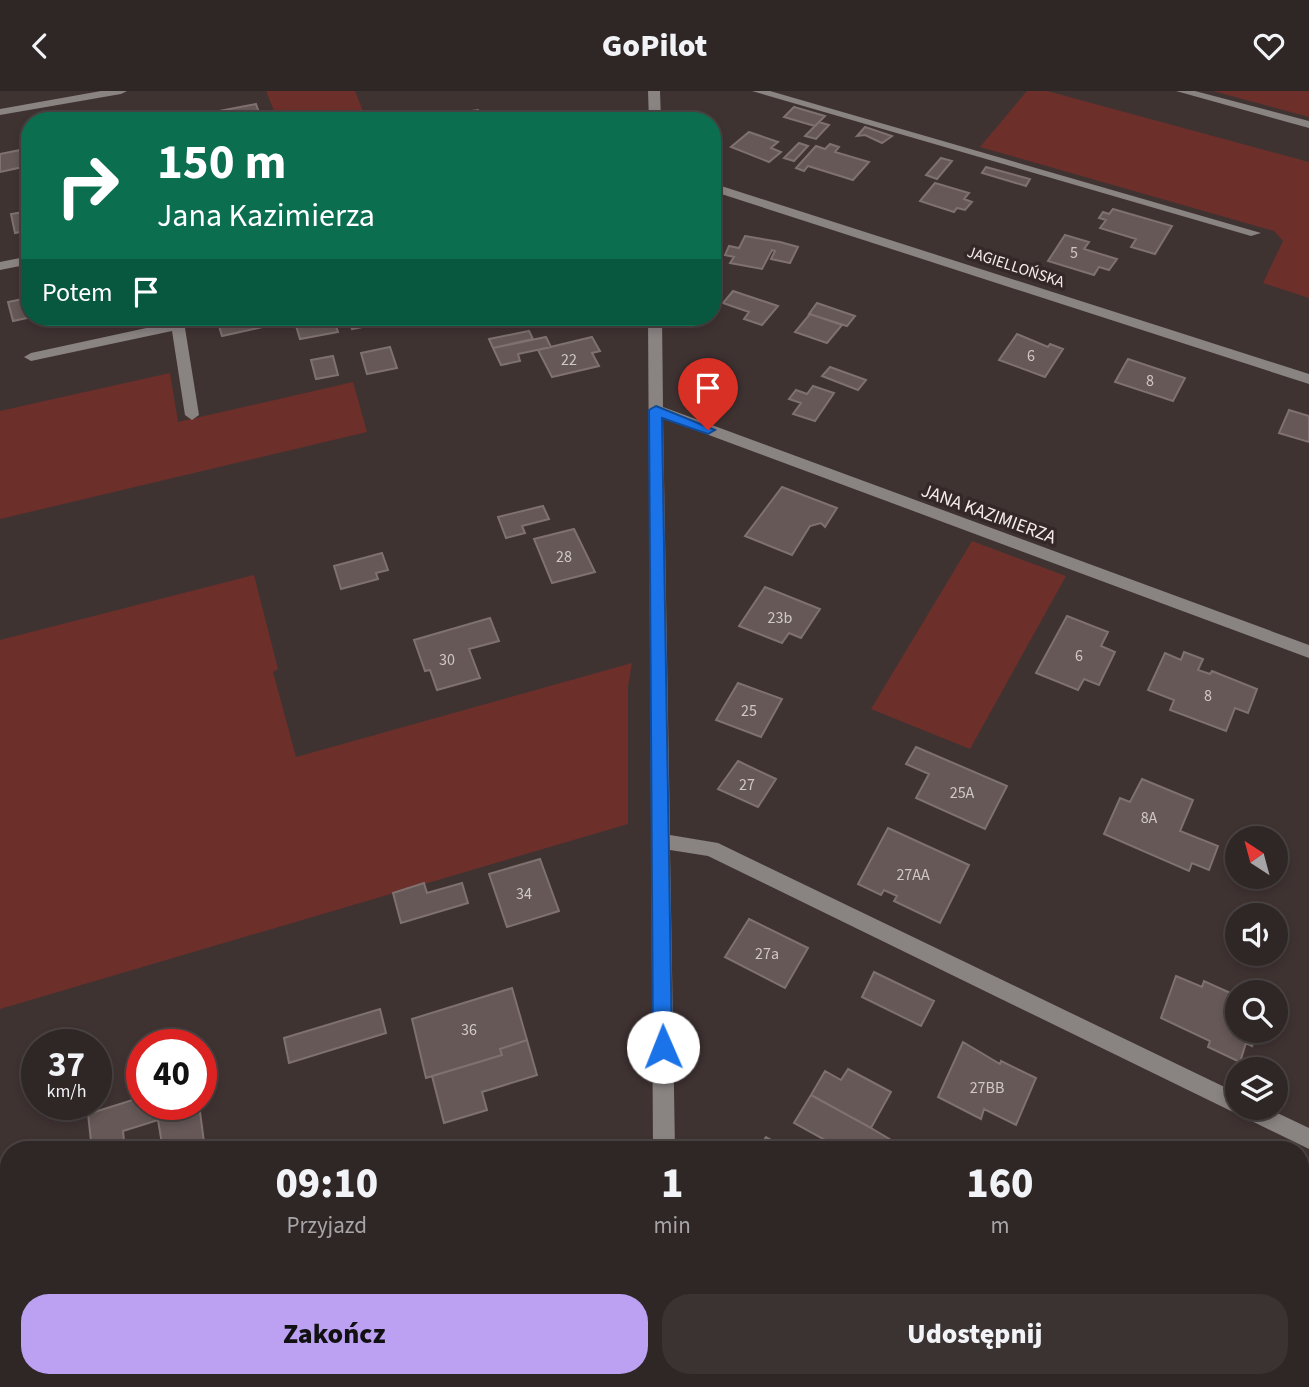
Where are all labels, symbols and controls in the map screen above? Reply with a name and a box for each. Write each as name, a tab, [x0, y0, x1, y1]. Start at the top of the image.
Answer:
text: GoPilot	[602, 23, 707, 69]
icon: back	[21, 27, 59, 65]
icon: heart	[1250, 27, 1288, 65]
text: 150 m	[157, 128, 286, 198]
icon: right	[42, 140, 133, 231]
text: Jana Kazimierza	[157, 193, 375, 239]
street label: JAGIELLOŃSKA	[964, 241, 1067, 293]
house number: 5	[1070, 242, 1078, 264]
icon: arrive	[127, 273, 165, 311]
text: Potem	[42, 274, 113, 311]
house number: 6	[1027, 345, 1035, 367]
house number: 22	[561, 349, 577, 371]
pin	[678, 358, 738, 430]
icon: arrive	[689, 369, 727, 407]
house number: 8	[1146, 370, 1154, 392]
street label: JANA KAZIMIERZA	[917, 477, 1060, 552]
house number: 28	[556, 546, 572, 568]
house number: 23b	[768, 607, 793, 629]
house number: 6	[1075, 645, 1083, 667]
house number: 30	[439, 649, 455, 671]
house number: 8	[1204, 685, 1212, 707]
house number: 25	[741, 700, 757, 722]
house number: 27	[739, 774, 755, 796]
house number: 25A	[950, 782, 975, 804]
house number: 8A	[1141, 807, 1158, 829]
north arrow	[1225, 826, 1288, 889]
map controls	[1225, 826, 1288, 1120]
house number: 27AA	[896, 864, 930, 886]
house number: 34	[516, 883, 532, 905]
button: sound	[1225, 903, 1288, 966]
house number: 27a	[755, 943, 779, 965]
button: search	[1225, 980, 1288, 1043]
position arrow	[626, 1010, 700, 1084]
house number: 36	[461, 1019, 477, 1041]
speed limit sign: 40	[126, 1029, 217, 1120]
text: 37	[48, 1040, 85, 1090]
button: layers	[1225, 1057, 1288, 1120]
house number: 27BB	[970, 1077, 1004, 1099]
text: km/h	[47, 1079, 86, 1104]
text: 09:10	[275, 1154, 378, 1214]
text: 1	[661, 1154, 683, 1214]
text: 160	[966, 1154, 1034, 1214]
text: Przyjazd	[286, 1209, 367, 1242]
text: min	[654, 1209, 691, 1242]
text: m	[990, 1209, 1009, 1242]
button: Zakończ	[21, 1294, 648, 1374]
button: Udostępnij	[662, 1294, 1288, 1374]

